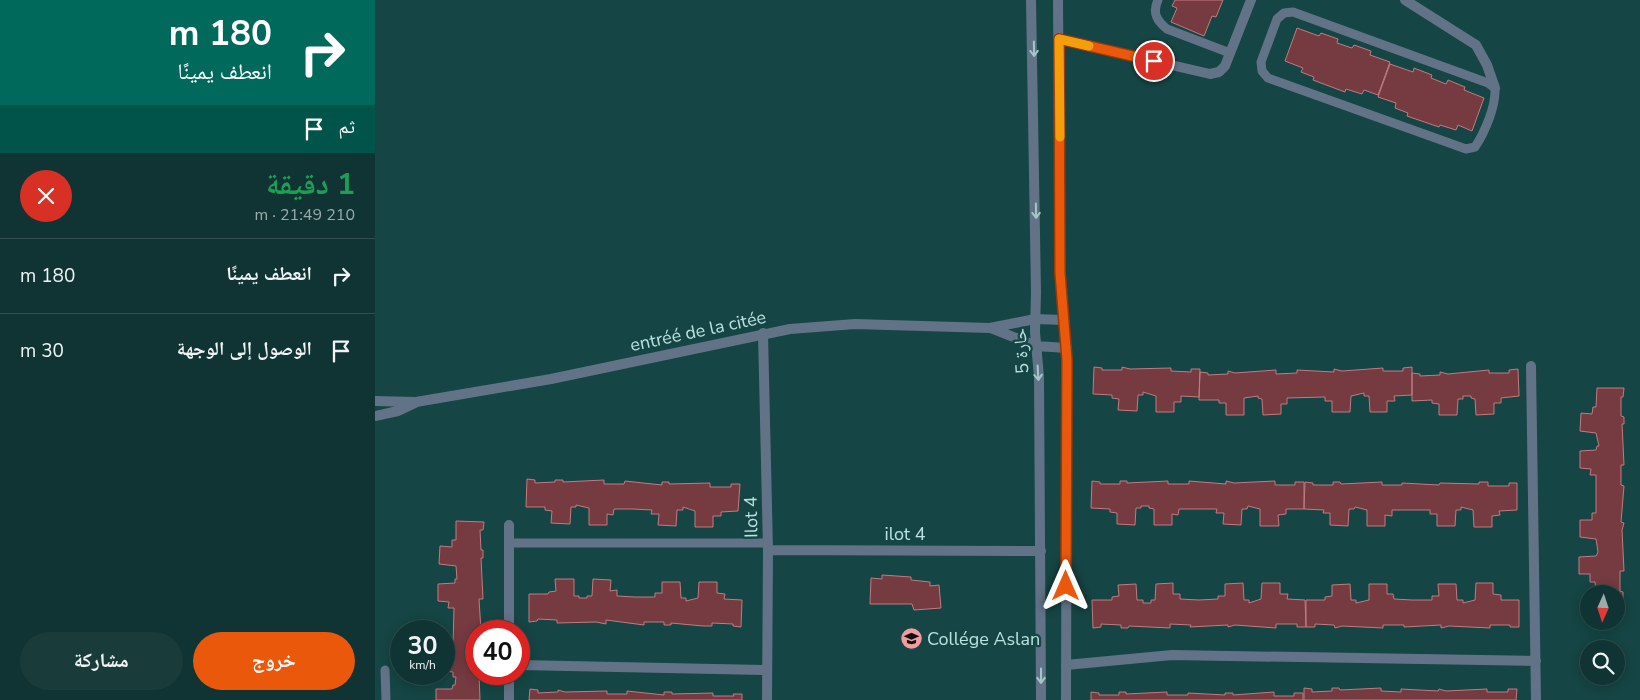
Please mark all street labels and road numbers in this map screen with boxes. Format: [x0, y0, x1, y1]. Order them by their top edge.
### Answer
street label: entréé de la citée [628, 305, 768, 357]
street label: حارة 5 [1007, 327, 1035, 375]
street label: Ilot 4 [739, 496, 763, 538]
street label: ilot 4 [884, 522, 926, 546]

